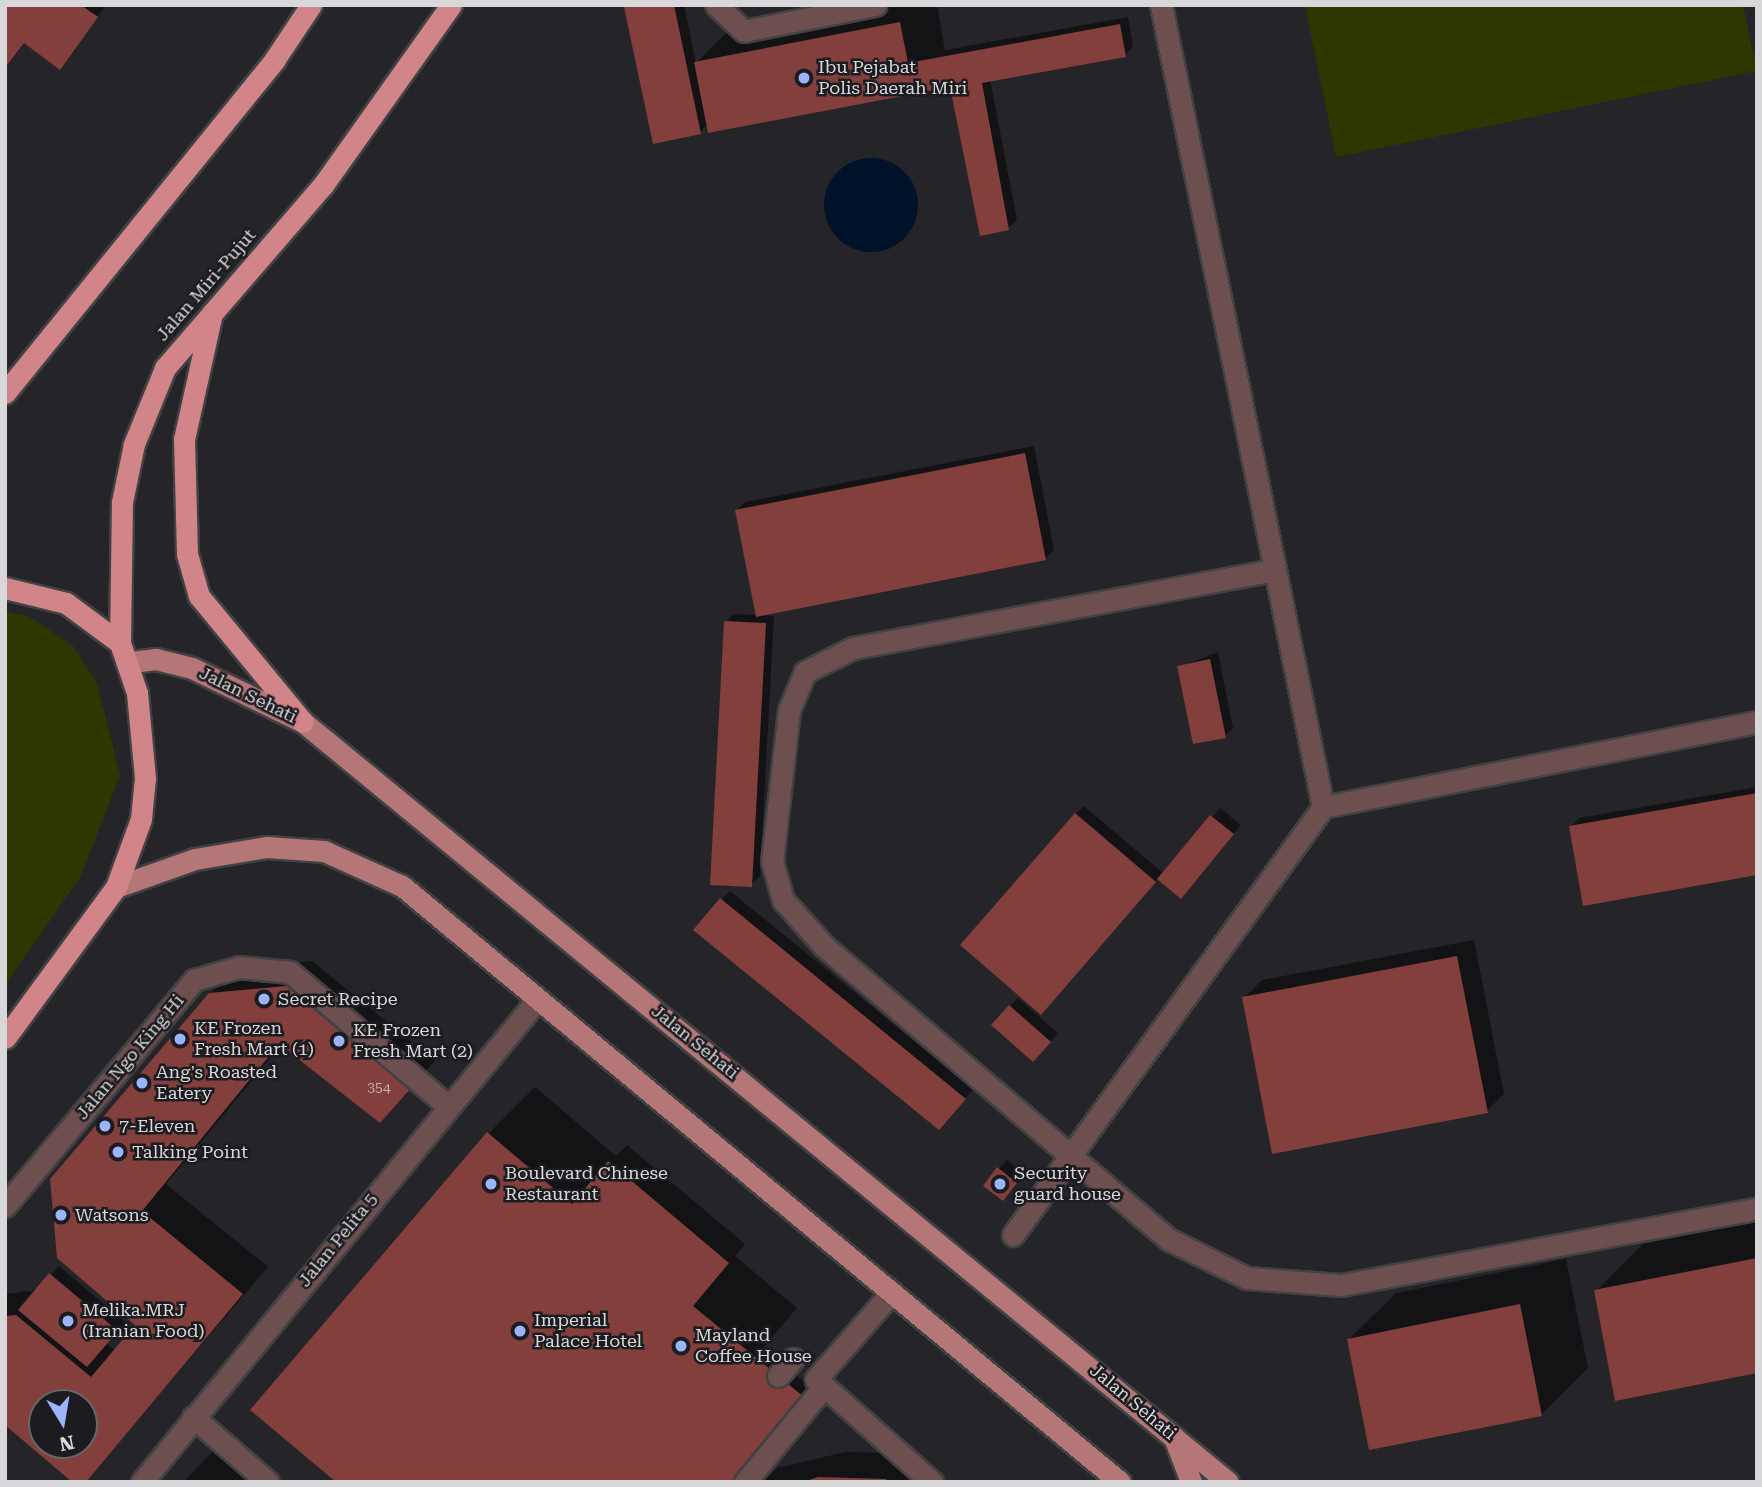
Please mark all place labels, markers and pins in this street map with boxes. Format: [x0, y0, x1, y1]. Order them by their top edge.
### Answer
place label: Ibu Pejabat Polis Daerah Miri [818, 57, 967, 100]
marker: Ibu Pejabat Polis Daerah Miri [796, 70, 812, 86]
place label: Secret Recipe [278, 988, 398, 1010]
marker: Secret Recipe [256, 991, 272, 1007]
place label: KE Frozen Fresh Mart (1) [194, 1018, 314, 1060]
place label: KE Frozen Fresh Mart (2) [353, 1020, 473, 1062]
marker: KE Frozen Fresh Mart (1) [172, 1031, 188, 1047]
marker: KE Frozen Fresh Mart (2) [331, 1033, 347, 1049]
place label: Ang's Roasted Eatery [156, 1062, 277, 1104]
marker: Ang's Roasted Eatery [134, 1075, 150, 1091]
place label: 7-Eleven [119, 1115, 195, 1137]
marker: 7-Eleven [97, 1118, 113, 1134]
place label: Talking Point [132, 1141, 248, 1163]
marker: Talking Point [110, 1144, 126, 1160]
place label: Boulevard Chinese Restaurant [505, 1163, 668, 1206]
place label: Security guard house [1014, 1163, 1121, 1206]
marker: Boulevard Chinese Restaurant [483, 1176, 499, 1192]
marker: Security guard house [992, 1176, 1008, 1192]
place label: Watsons [75, 1204, 148, 1226]
marker: Watsons [53, 1207, 69, 1223]
place label: Melika.MRJ (Iranian Food) [82, 1300, 204, 1342]
place label: Imperial Palace Hotel [534, 1310, 642, 1352]
marker: Melika.MRJ (Iranian Food) [60, 1313, 76, 1329]
marker: Imperial Palace Hotel [512, 1323, 528, 1339]
place label: Mayland Coffee House [695, 1325, 812, 1368]
marker: Mayland Coffee House [673, 1338, 689, 1354]

